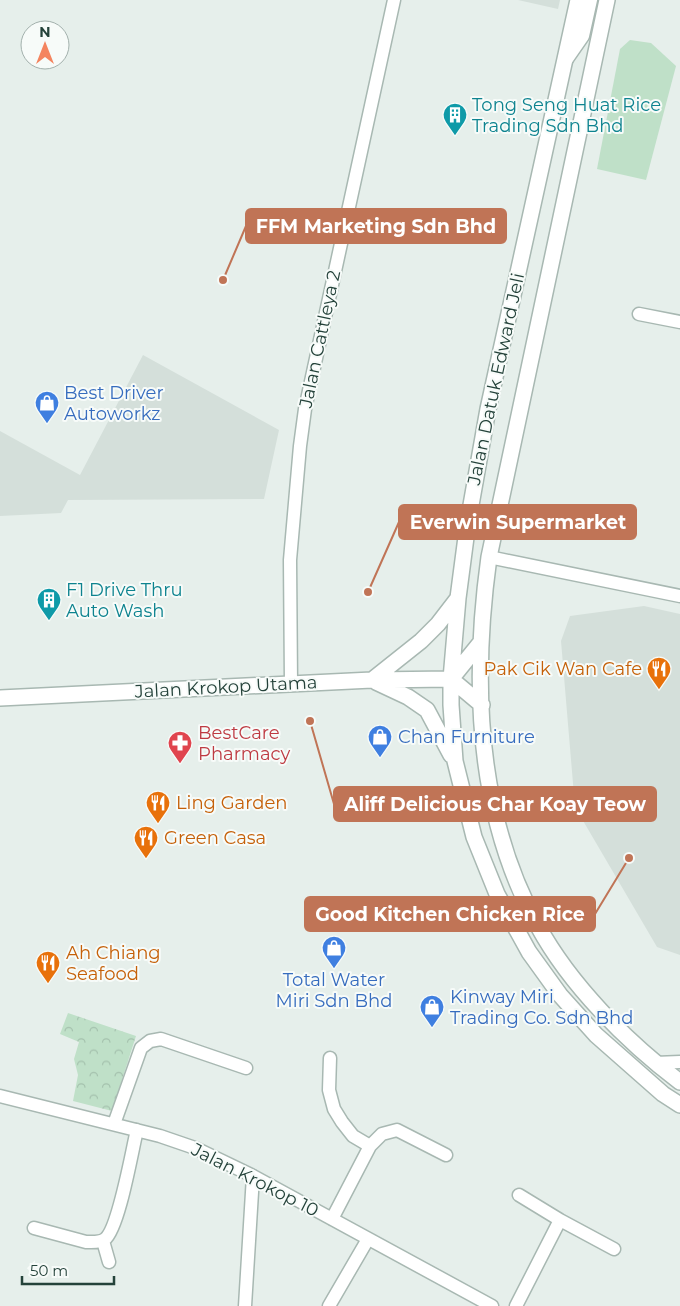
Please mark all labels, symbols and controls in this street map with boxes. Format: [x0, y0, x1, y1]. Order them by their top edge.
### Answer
north arrow [20, 20, 70, 70]
text: N [39, 23, 51, 41]
place label: Tong Seng Huat Rice Trading Sdn Bhd [472, 94, 661, 137]
building icon: Tong Seng Huat Rice Trading Sdn Bhd [442, 102, 468, 136]
callout: FFM Marketing Sdn Bhd [246, 209, 506, 243]
text: FFM Marketing Sdn Bhd [256, 215, 496, 238]
street label: Jalan Cattleya 2 [294, 268, 345, 411]
street label: Jalan Datuk Edward Jeli [463, 271, 529, 488]
place label: Best Driver Autoworkz [64, 382, 164, 425]
shop icon: Best Driver Autoworkz [34, 390, 60, 424]
callout: Everwin Supermarket [399, 505, 636, 539]
text: Everwin Supermarket [410, 511, 626, 534]
place label: F1 Drive Thru Auto Wash [66, 579, 183, 622]
building icon: F1 Drive Thru Auto Wash [36, 587, 62, 621]
restaurant icon: Pak Cik Wan Cafe [646, 656, 672, 690]
place label: Pak Cik Wan Cafe [484, 658, 642, 680]
street label: Jalan Krokop Utama [133, 671, 318, 703]
place label: BestCare Pharmacy [198, 722, 291, 765]
shop icon: Chan Furniture [367, 724, 393, 758]
place label: Chan Furniture [398, 726, 535, 748]
pharmacy icon: BestCare Pharmacy [167, 730, 193, 764]
callout: Aliff Delicious Char Koay Teow [334, 787, 656, 821]
restaurant icon: Ling Garden [145, 790, 171, 824]
place label: Ling Garden [176, 792, 287, 814]
text: Aliff Delicious Char Koay Teow [343, 793, 646, 816]
restaurant icon: Green Casa [133, 825, 159, 859]
place label: Green Casa [164, 827, 266, 849]
callout: Good Kitchen Chicken Rice [305, 897, 595, 931]
text: Good Kitchen Chicken Rice [315, 903, 585, 926]
shop icon: Total Water Miri Sdn Bhd [321, 935, 347, 969]
place label: Ah Chiang Seafood [66, 942, 161, 985]
restaurant icon: Ah Chiang Seafood [35, 950, 61, 984]
place label: Total Water Miri Sdn Bhd [276, 969, 392, 1012]
place label: Kinway Miri Trading Co. Sdn Bhd [450, 986, 633, 1029]
shop icon: Kinway Miri Trading Co. Sdn Bhd [419, 994, 445, 1028]
street label: Jalan Krokop 10 [187, 1138, 322, 1222]
scale bar [22, 1254, 115, 1286]
text: 50 m [30, 1261, 68, 1280]

